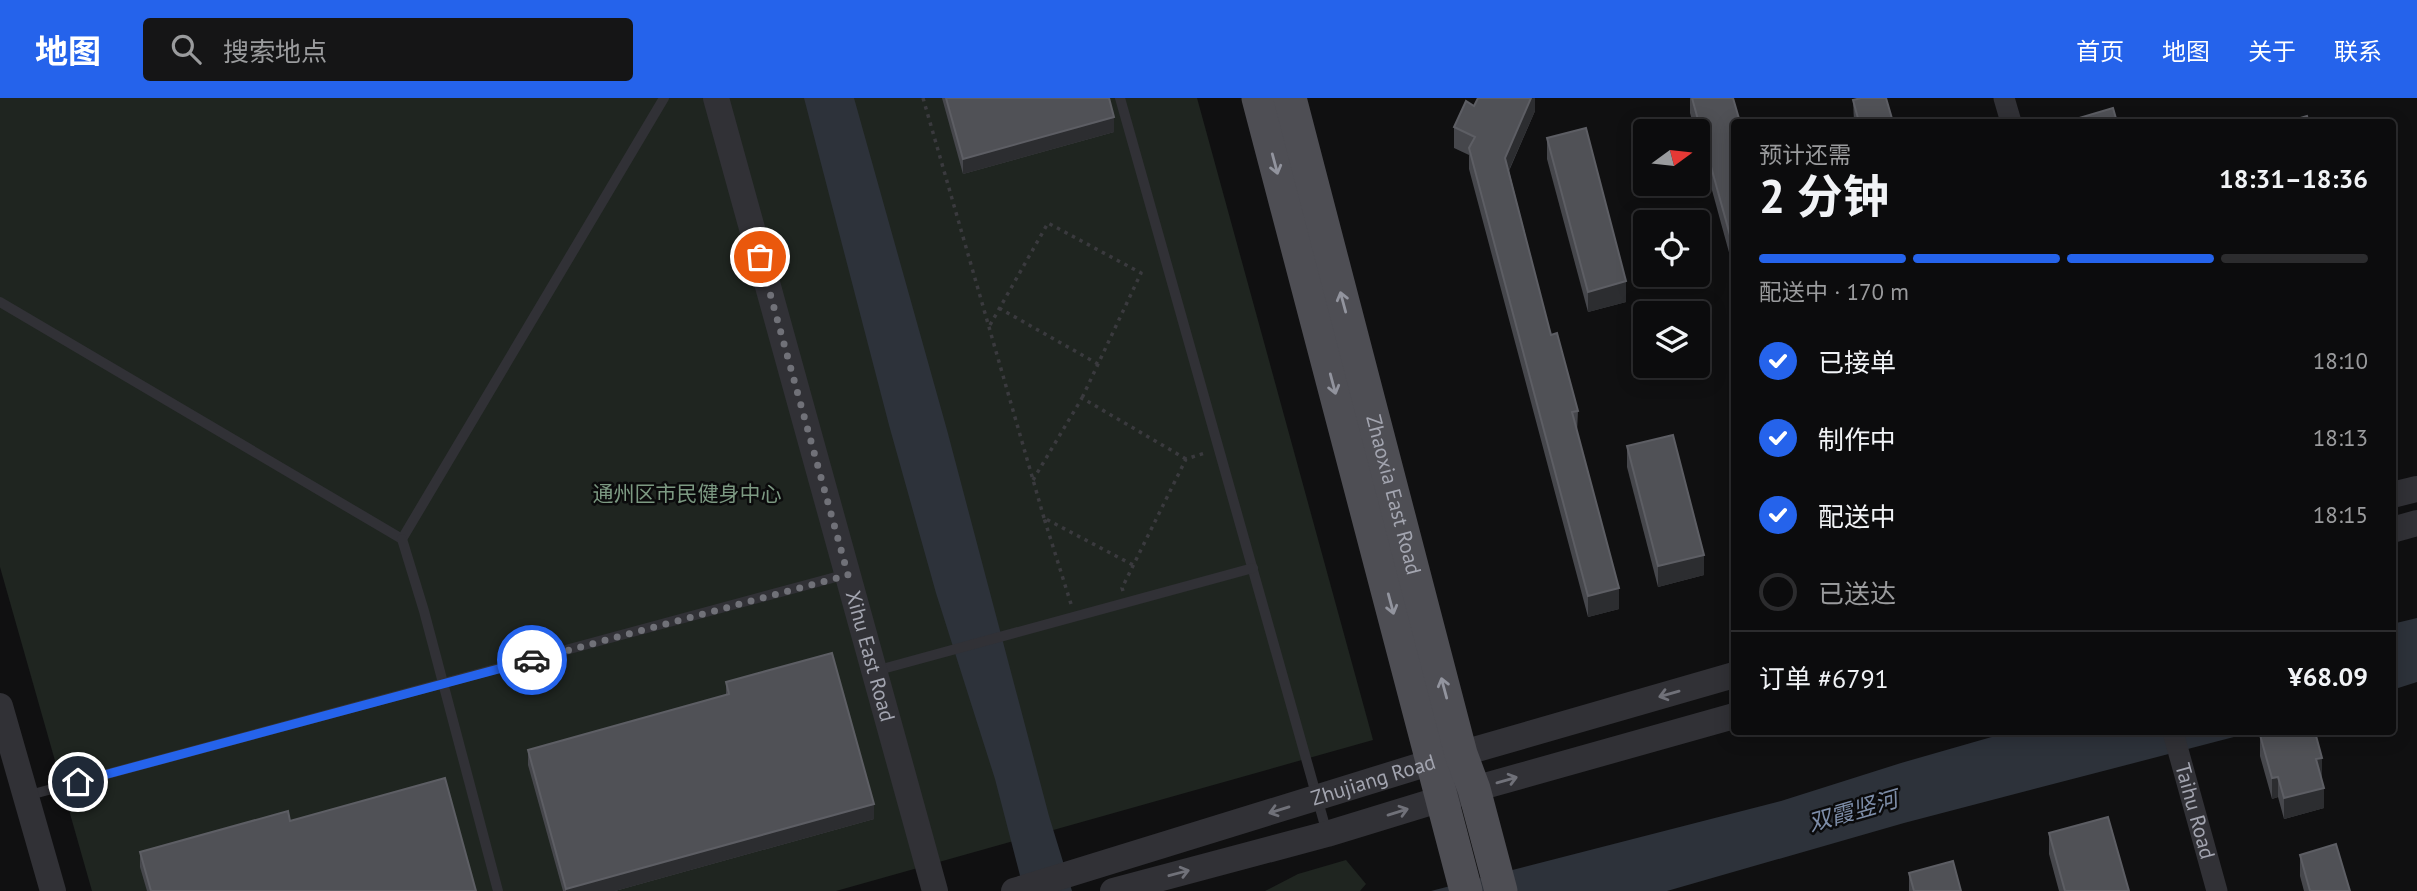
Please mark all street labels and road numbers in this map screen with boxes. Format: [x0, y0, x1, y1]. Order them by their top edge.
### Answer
street label: Zhaoxia East Road [1360, 412, 1428, 578]
street label: Xihu East Road [840, 587, 902, 725]
street label: Zhujiang Road [1308, 748, 1439, 812]
street label: Taihu Road [2169, 760, 2221, 862]

